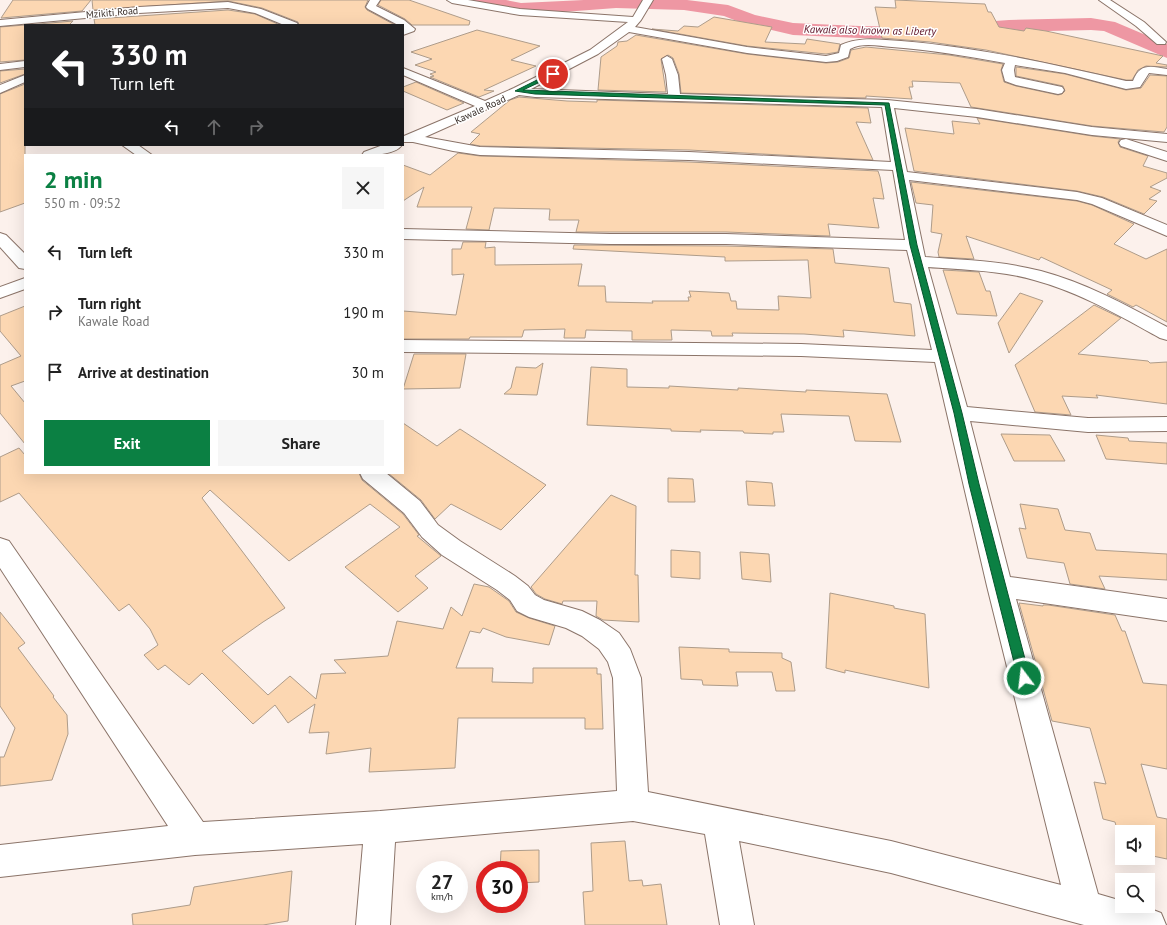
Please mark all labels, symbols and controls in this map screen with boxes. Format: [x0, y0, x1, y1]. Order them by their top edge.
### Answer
street label: Mzikiti Road [85, 4, 139, 21]
water label: Kawale also known as Liberty [804, 22, 937, 38]
text: 330 m [110, 36, 187, 73]
icon: left [44, 40, 96, 92]
pin [536, 57, 570, 91]
icon: arrive [542, 63, 564, 85]
text: Turn left [110, 72, 175, 95]
street label: Kawale Road [453, 92, 508, 127]
icon: left [161, 116, 183, 138]
icon: ahead [203, 116, 225, 138]
icon: right [245, 116, 267, 138]
text: 2 min [44, 164, 103, 195]
button: close [342, 167, 384, 209]
text: 550 m · 09:52 [44, 195, 121, 212]
icon: left [44, 241, 66, 263]
text: Turn left [78, 243, 132, 262]
text: 330 m [343, 243, 384, 262]
text: Turn right [78, 294, 141, 313]
icon: right [44, 301, 66, 323]
text: 190 m [343, 303, 384, 322]
text: Kawale Road [78, 313, 149, 330]
icon: arrive [44, 361, 66, 383]
text: Arrive at destination [78, 363, 209, 382]
text: 30 m [351, 363, 384, 382]
button: Exit [44, 420, 210, 466]
button: Share [218, 420, 384, 466]
position arrow [1003, 657, 1045, 699]
map controls [1115, 825, 1155, 913]
button: sound [1115, 825, 1155, 865]
speed limit sign: 30 [476, 861, 528, 913]
text: 27 [431, 869, 453, 895]
button: search [1115, 873, 1155, 913]
text: km/h [431, 890, 453, 903]

